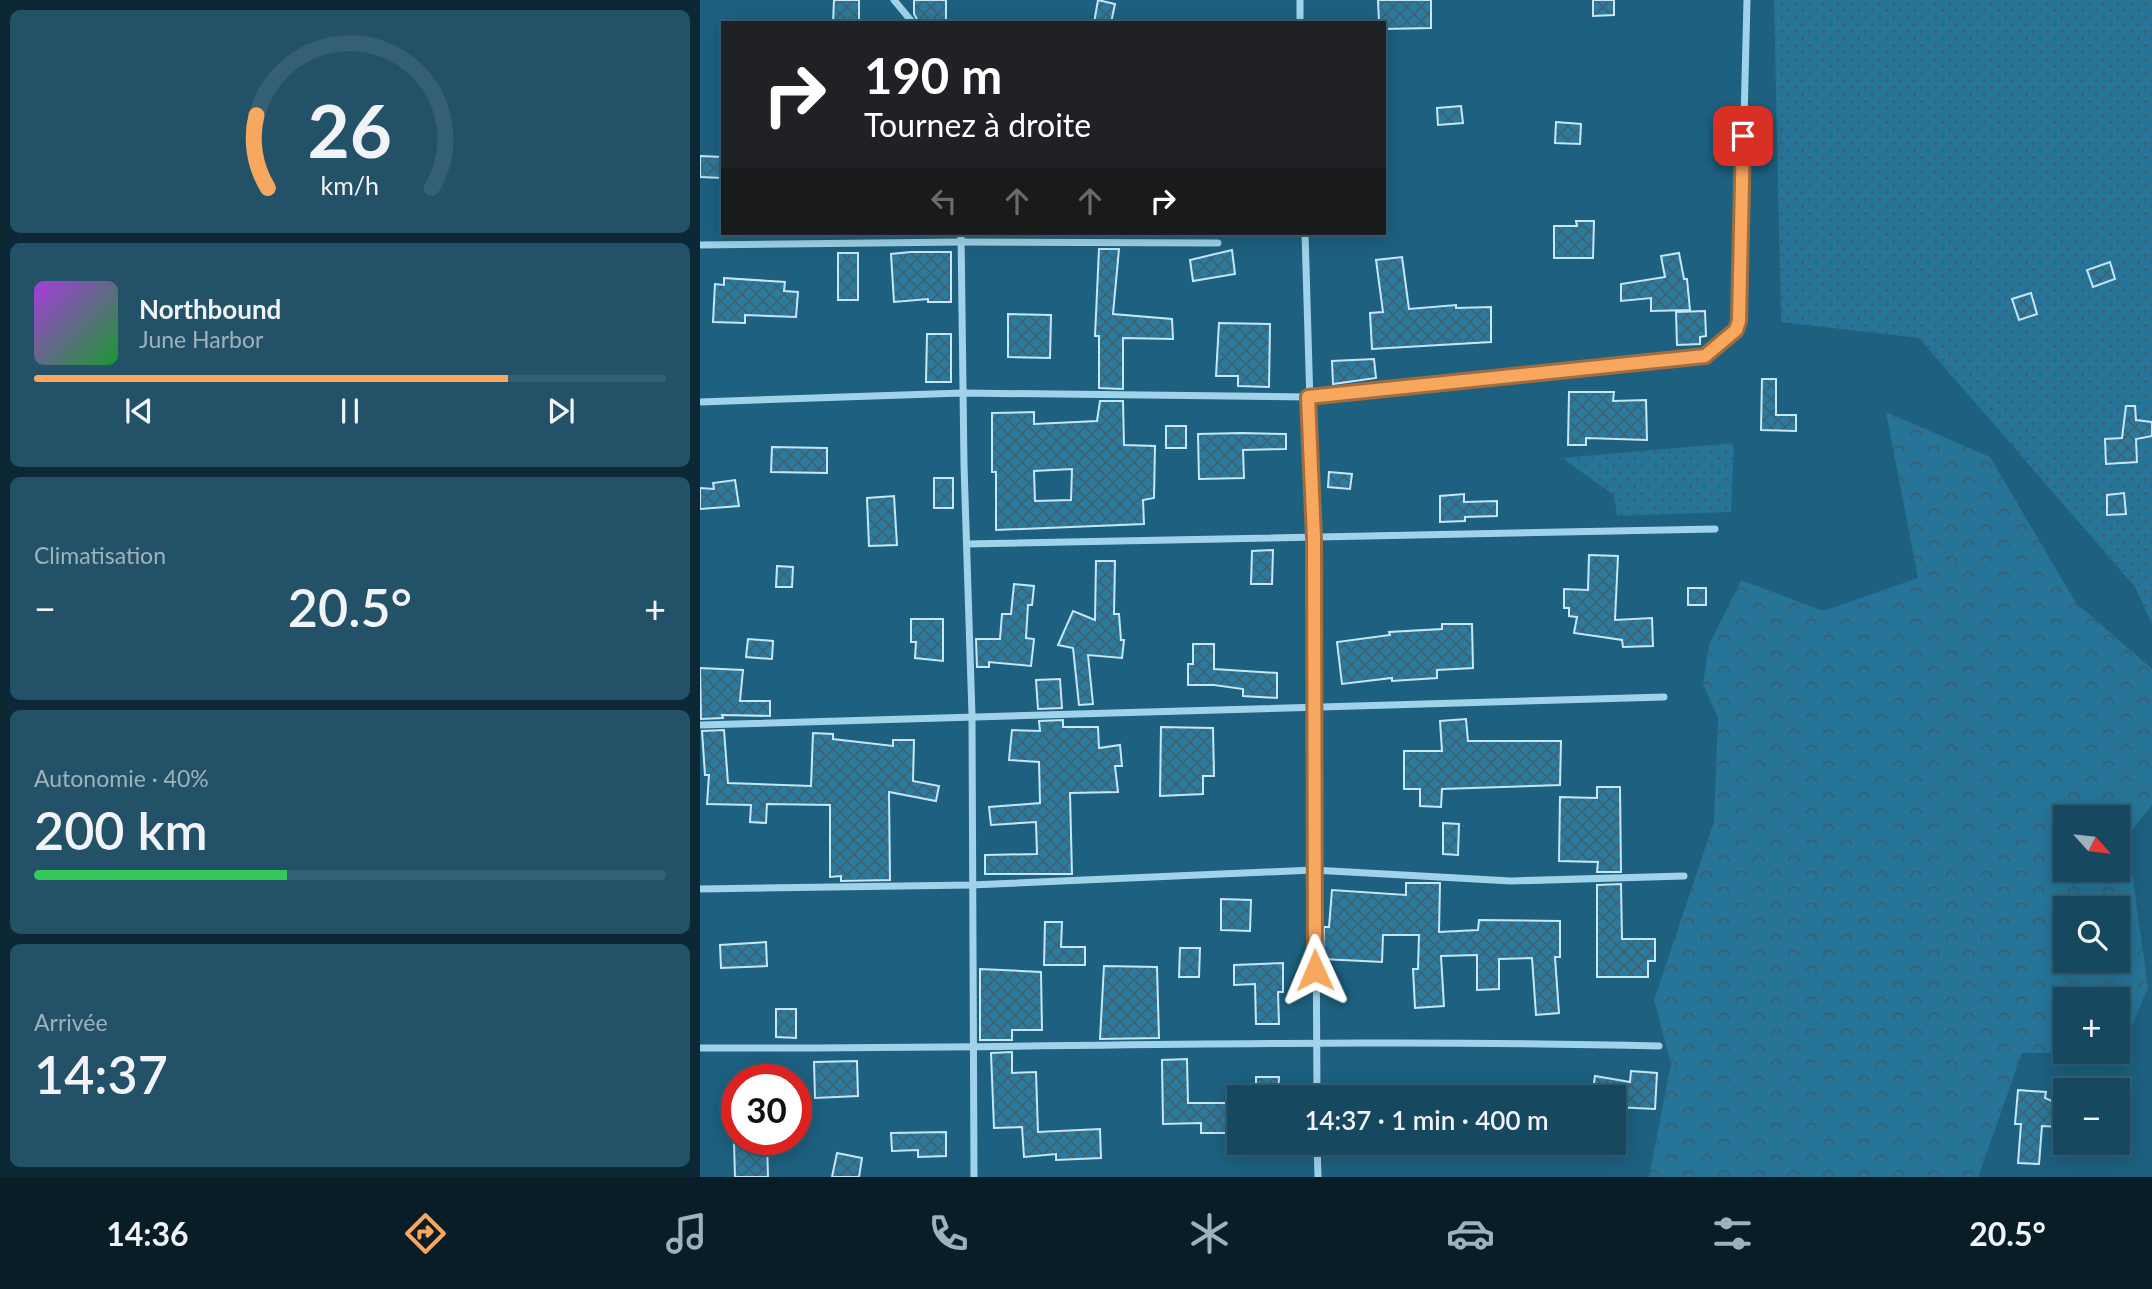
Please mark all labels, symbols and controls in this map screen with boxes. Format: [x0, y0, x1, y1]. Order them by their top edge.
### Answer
text: 190 m [864, 46, 1002, 104]
icon: right [749, 49, 840, 140]
text: 26 [308, 86, 392, 174]
text: Tournez à droite [864, 105, 1091, 144]
pin [1713, 106, 1773, 166]
icon: arrive [1724, 117, 1762, 155]
text: km/h [321, 170, 379, 200]
icon: left [925, 182, 963, 220]
icon: ahead [998, 182, 1036, 220]
icon: ahead [1071, 182, 1109, 220]
icon: right [1144, 182, 1182, 220]
text: Northbound [139, 293, 281, 325]
text: June Harbor [139, 325, 263, 353]
icon: previous [120, 392, 158, 430]
icon: pause [331, 392, 369, 430]
icon: next [542, 392, 580, 430]
text: Climatisation [34, 541, 166, 569]
text: 20.5° [288, 576, 412, 638]
text: − [34, 585, 56, 631]
text: + [644, 585, 666, 631]
text: Autonomie · 40% [34, 764, 209, 792]
text: 200 km [34, 799, 208, 861]
north arrow [2053, 805, 2130, 882]
map controls [2053, 805, 2130, 1155]
button: search [2053, 896, 2130, 973]
position arrow [1278, 933, 1352, 1007]
button: + [2053, 987, 2130, 1064]
text: Arrivée [34, 1008, 108, 1036]
text: 14:37 [34, 1043, 168, 1105]
speed limit sign: 30 [721, 1064, 812, 1155]
button: − [2053, 1078, 2130, 1155]
text: 14:37 · 1 min · 400 m [1304, 1104, 1549, 1136]
icon: directions [401, 1209, 450, 1258]
icon: music [662, 1209, 711, 1258]
icon: phone [924, 1209, 973, 1258]
icon: climate [1185, 1209, 1234, 1258]
icon: car [1446, 1209, 1495, 1258]
icon: filters [1708, 1209, 1757, 1258]
text: 14:36 [106, 1214, 189, 1253]
text: 20.5° [1969, 1214, 2046, 1253]

